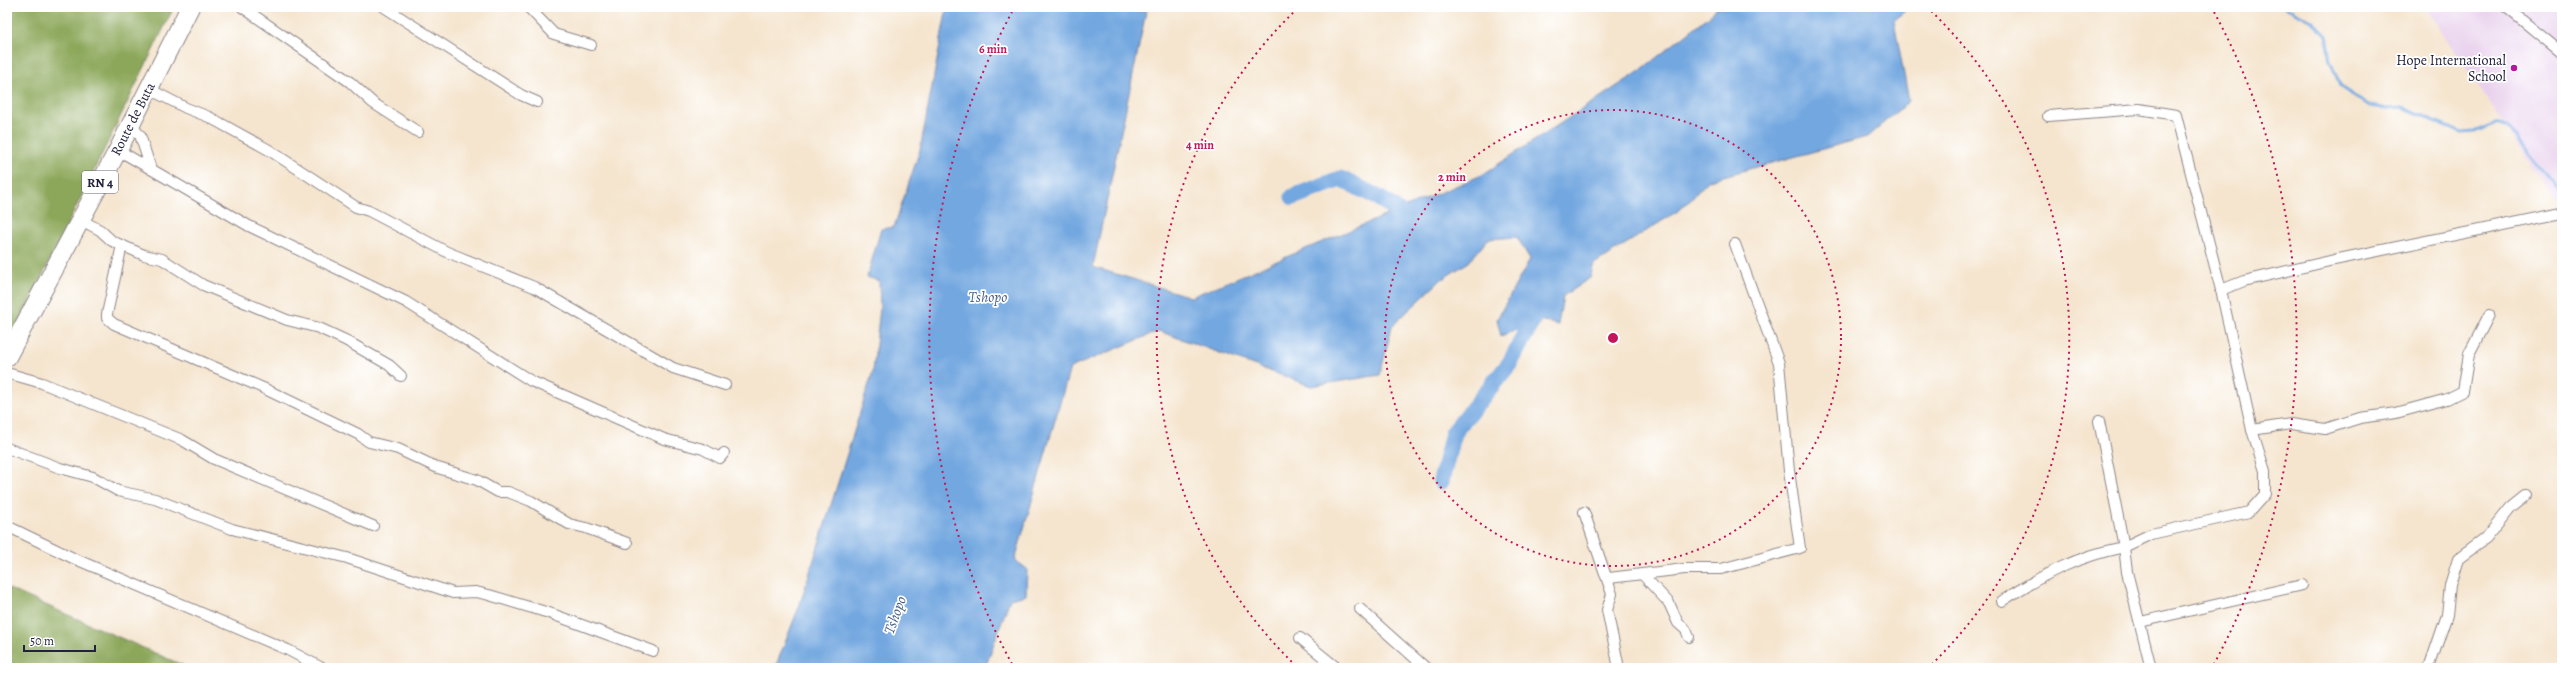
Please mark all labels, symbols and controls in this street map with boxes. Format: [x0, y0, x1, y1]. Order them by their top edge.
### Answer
text: 6 min [979, 41, 1007, 57]
place label: Hope International School [2396, 51, 2507, 86]
marker: Hope International School [2509, 63, 2519, 73]
street label: Route de Buta [106, 79, 160, 159]
text: 4 min [1186, 137, 1214, 153]
text: 2 min [1438, 169, 1466, 185]
road number: RN 4 [82, 171, 118, 193]
water label: Tshopo [969, 287, 1007, 307]
centre of rings [1606, 331, 1620, 345]
water label: Tshopo [879, 593, 911, 637]
scale bar [24, 627, 95, 653]
text: 50 m [30, 633, 54, 649]

